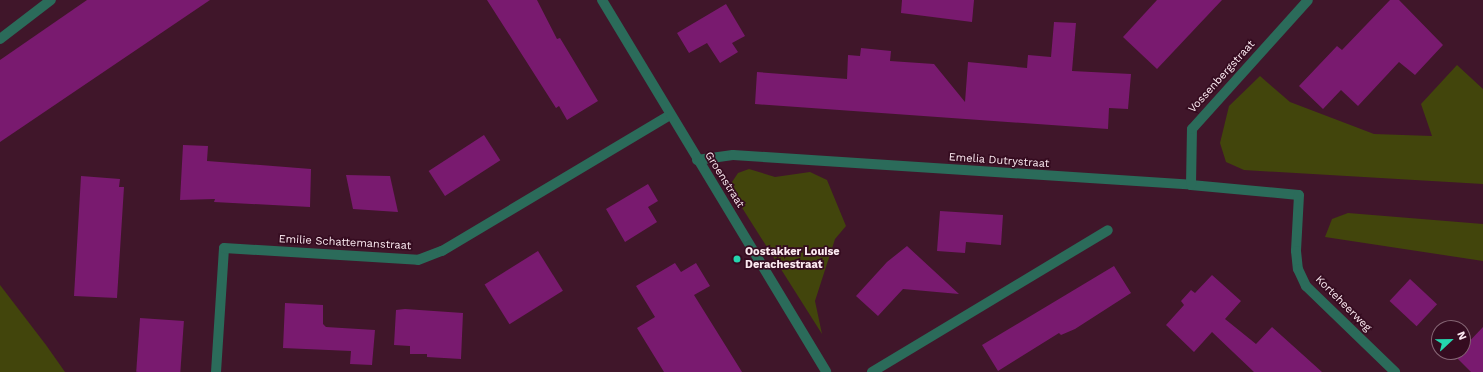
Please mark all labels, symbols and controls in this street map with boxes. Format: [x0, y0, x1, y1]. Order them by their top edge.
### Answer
street label: Vossenbergstraat [1186, 38, 1258, 116]
street label: Groenstraat [702, 150, 746, 210]
street label: Emelia Dutrystraat [948, 151, 1050, 171]
street label: Emilie Schattemanstraat [278, 233, 412, 253]
place label: Oostakker Louise Derachestraat [745, 246, 840, 272]
marker: Oostakker Louise Derachestraat [732, 254, 742, 264]
street label: Korteheerweg [1312, 273, 1374, 335]
north arrow [1431, 320, 1471, 360]
text: N [1454, 329, 1469, 342]

